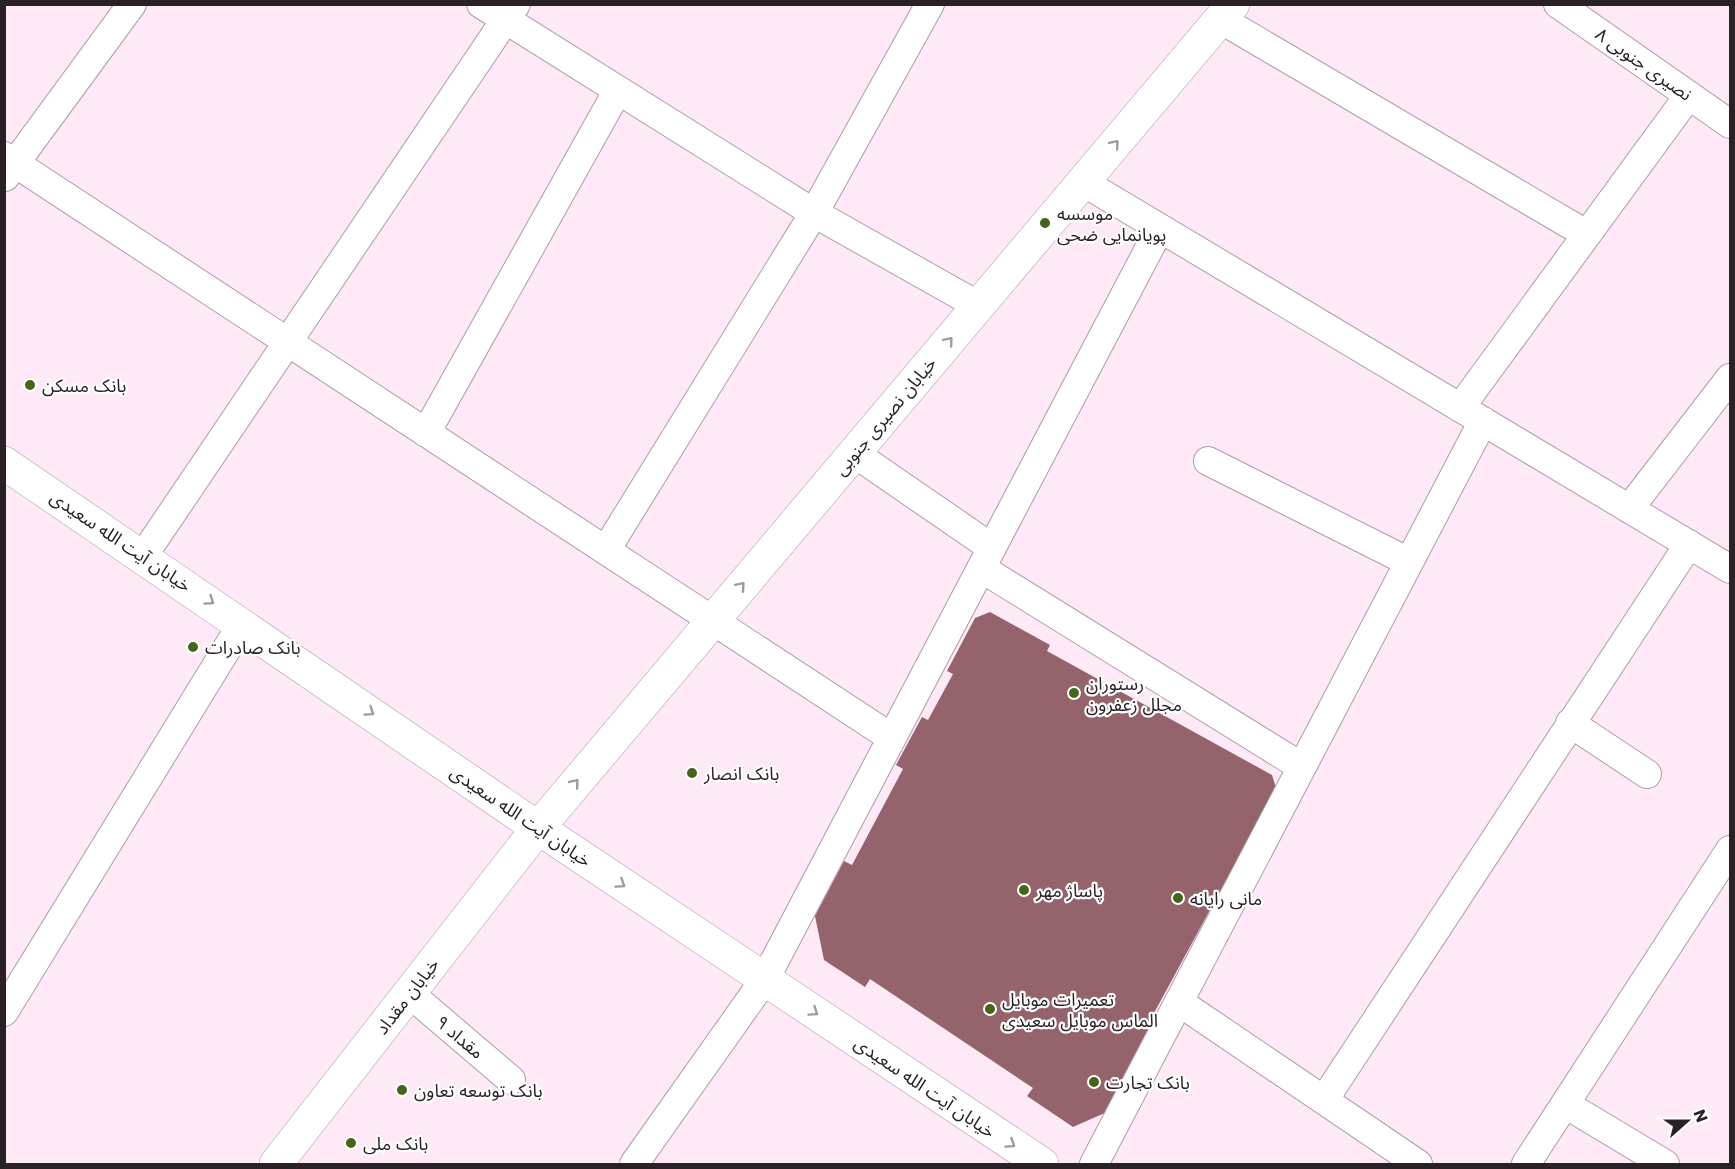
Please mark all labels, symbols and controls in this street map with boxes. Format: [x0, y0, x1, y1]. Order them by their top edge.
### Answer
street label: نصیری جنوبی ۸ [1591, 21, 1697, 107]
one-way arrow [1108, 140, 1119, 151]
place label: موسسه پویانمایی ضحی [1057, 201, 1166, 247]
marker: موسسه پویانمایی ضحی [1038, 216, 1052, 230]
one-way arrow [942, 337, 953, 348]
street label: خیابان نصیری جنوبی [828, 352, 942, 480]
place label: بانک مسکن [42, 373, 126, 398]
marker: بانک مسکن [23, 378, 37, 392]
street label: خیابان آیت الله سعیدی [46, 484, 196, 598]
one-way arrow [734, 582, 745, 592]
one-way arrow [203, 594, 214, 605]
place label: بانک صادرات [205, 635, 301, 660]
marker: بانک صادرات [186, 640, 200, 654]
place label: رستوران مجلل زعفرون [1086, 671, 1182, 717]
marker: رستوران مجلل زعفرون [1067, 686, 1081, 700]
one-way arrow [363, 705, 374, 716]
street label: خیابان آیت الله سعیدی [446, 759, 596, 873]
place label: بانک انصار [703, 761, 779, 786]
marker: بانک انصار [685, 766, 699, 780]
one-way arrow [568, 779, 579, 790]
one-way arrow [615, 877, 626, 888]
place label: پاساژ مهر [1035, 878, 1103, 903]
marker: پاساژ مهر [1017, 883, 1031, 897]
place label: مانی رایانه [1190, 886, 1262, 911]
marker: مانی رایانه [1171, 891, 1185, 905]
street label: خیابان مقداد [369, 953, 445, 1039]
place label: تعمیرات موبایل الماس موبایل سعیدی [1002, 987, 1158, 1033]
marker: تعمیرات موبایل الماس موبایل سعیدی [983, 1002, 997, 1016]
one-way arrow [807, 1005, 818, 1016]
street label: مقداد ۹ [431, 1009, 489, 1065]
street label: خیابان آیت الله سعیدی [850, 1030, 1000, 1144]
place label: بانک تجارت [1106, 1070, 1190, 1095]
marker: بانک تجارت [1087, 1075, 1101, 1089]
place label: بانک توسعه تعاون [414, 1078, 543, 1103]
marker: بانک توسعه تعاون [395, 1083, 409, 1097]
north arrow [1657, 1091, 1717, 1151]
text: N [1688, 1106, 1713, 1126]
place label: بانک ملی [363, 1131, 428, 1156]
marker: بانک ملی [344, 1136, 358, 1150]
one-way arrow [1004, 1136, 1015, 1147]

